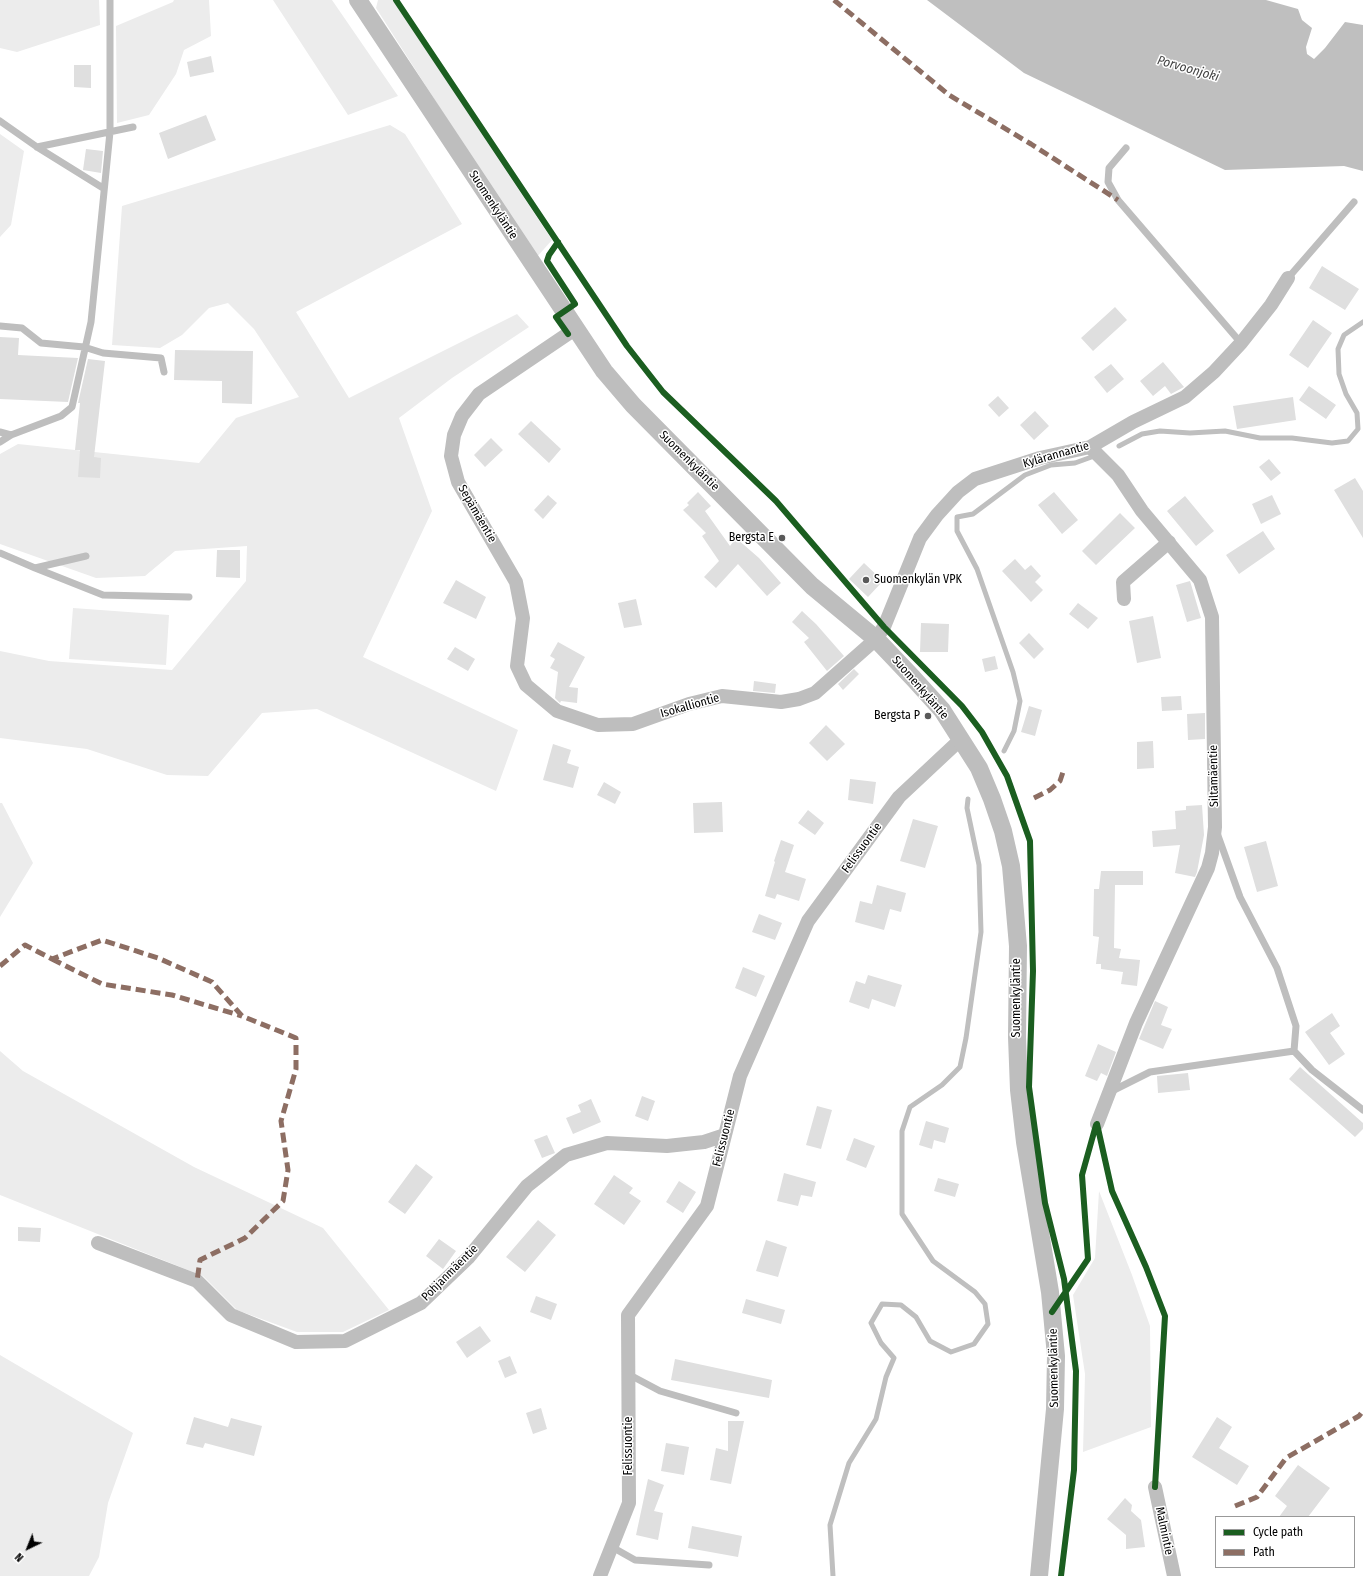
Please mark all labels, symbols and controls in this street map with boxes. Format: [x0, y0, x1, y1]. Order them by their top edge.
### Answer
water label: Porvoonjoki [1155, 53, 1221, 85]
street label: Suomenkyläntie [465, 168, 521, 242]
street label: Suomenkyläntie [656, 428, 722, 494]
street label: Kylärannantie [1021, 439, 1091, 471]
street label: Sepämäentie [455, 483, 499, 545]
place label: Bergsta E [729, 531, 774, 545]
marker: Bergsta E [777, 533, 787, 543]
place label: Suomenkylän VPK [874, 573, 962, 587]
marker: Suomenkylän VPK [861, 575, 871, 585]
street label: Suomenkyläntie [889, 653, 951, 723]
street label: Isokalliontie [659, 691, 721, 721]
place label: Bergsta P [874, 709, 920, 723]
marker: Bergsta P [923, 711, 933, 721]
street label: Siltamäentie [1206, 745, 1222, 807]
street label: Felissuontie [839, 820, 885, 876]
street label: Suomenkyläntie [1010, 958, 1024, 1038]
street label: Felissuontie [710, 1108, 738, 1168]
street label: Pohjanmäentie [419, 1242, 481, 1304]
street label: Suomenkyläntie [1046, 1328, 1062, 1408]
street label: Felissuontie [622, 1417, 636, 1475]
street label: Malmintie [1152, 1506, 1176, 1556]
legend [1215, 1516, 1355, 1568]
text: Cycle path [1253, 1525, 1303, 1539]
north arrow [8, 1528, 48, 1568]
text: Path [1253, 1545, 1275, 1559]
text: N [13, 1550, 26, 1564]

